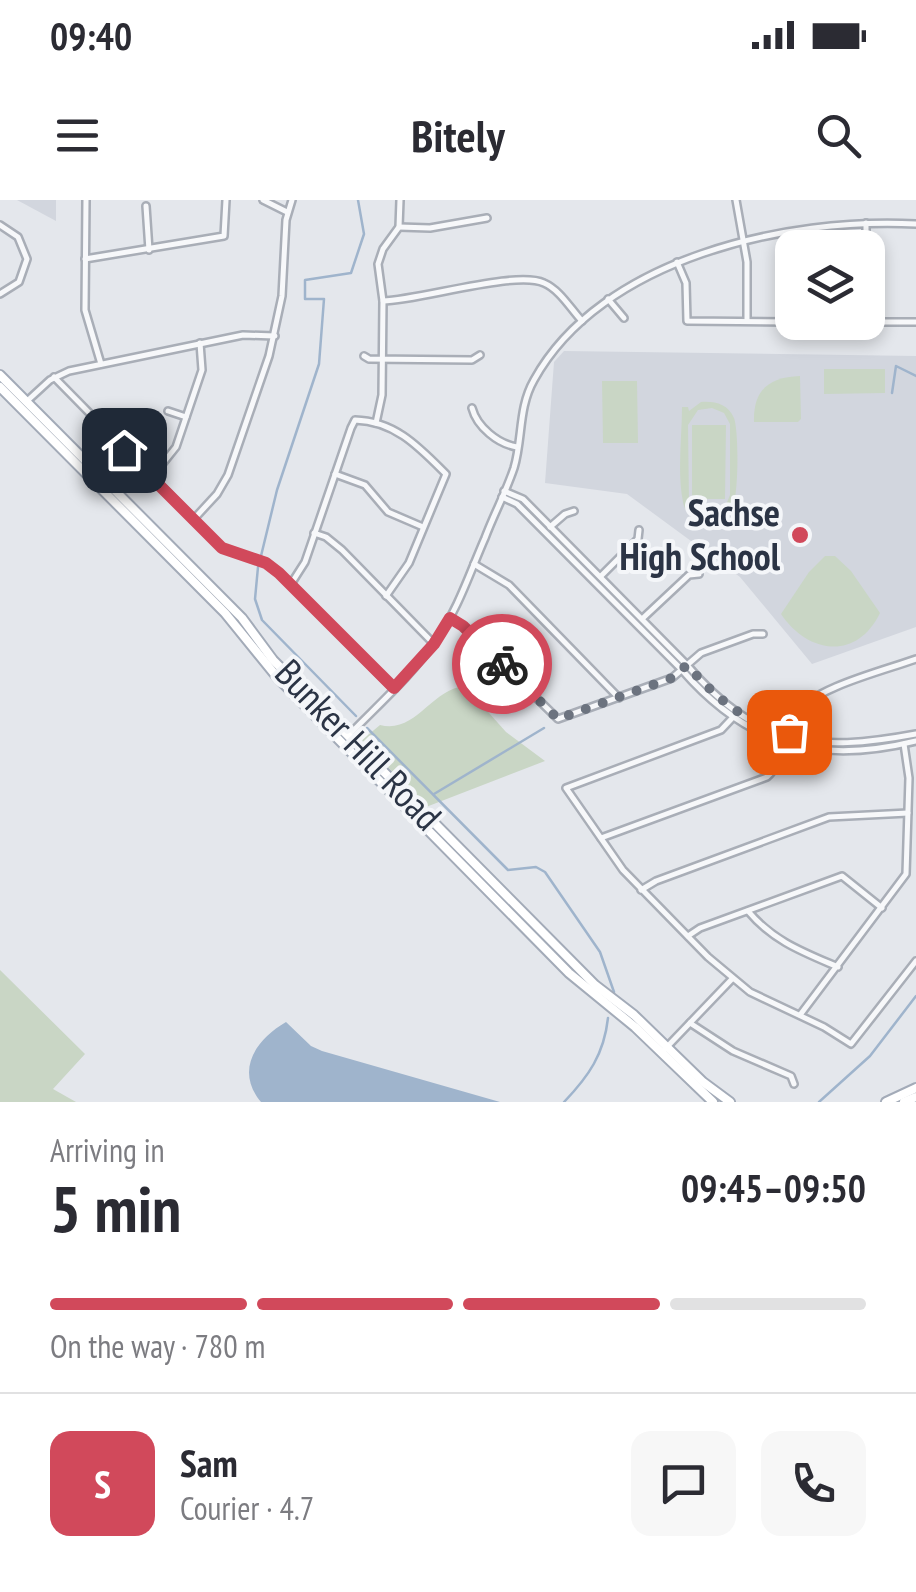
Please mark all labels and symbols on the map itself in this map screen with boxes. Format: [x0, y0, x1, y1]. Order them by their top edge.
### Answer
pin [82, 408, 167, 493]
place label: Sachse High School [619, 487, 781, 580]
marker: Sachse High School [789, 524, 811, 546]
courier [452, 614, 552, 714]
street label: Bunker Hill Road [265, 648, 453, 840]
pin [747, 690, 832, 775]

